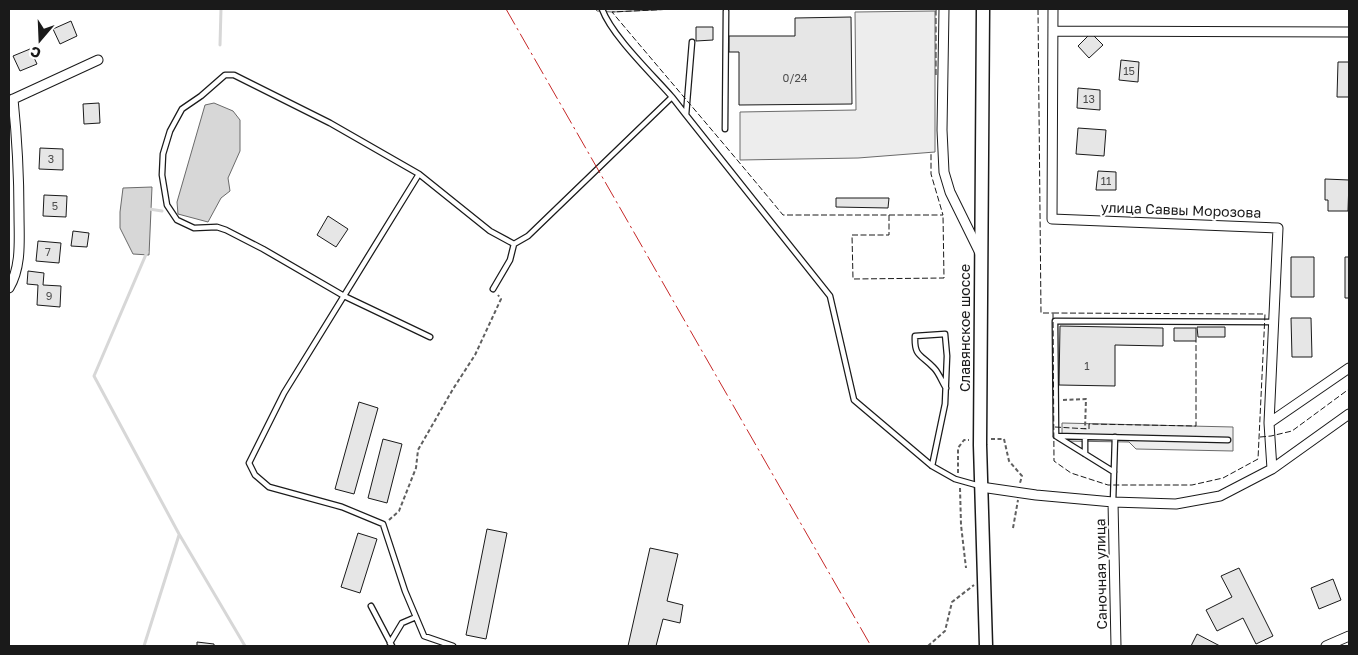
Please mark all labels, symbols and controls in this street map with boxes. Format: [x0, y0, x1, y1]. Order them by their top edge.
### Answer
north arrow [15, 15, 65, 65]
text: С [28, 43, 43, 62]
house number: 15 [1123, 64, 1135, 77]
house number: 0/24 [782, 71, 808, 84]
house number: 13 [1083, 92, 1095, 105]
house number: 3 [48, 152, 54, 165]
house number: 11 [1101, 174, 1111, 187]
street label: улица Саввы Морозова [1101, 198, 1262, 221]
house number: 5 [52, 199, 58, 212]
house number: 7 [45, 245, 51, 258]
street label: Славянское шоссе [956, 264, 973, 392]
house number: 9 [46, 289, 52, 302]
house number: 1 [1084, 359, 1090, 372]
street label: Саночная улица [1091, 518, 1110, 630]

